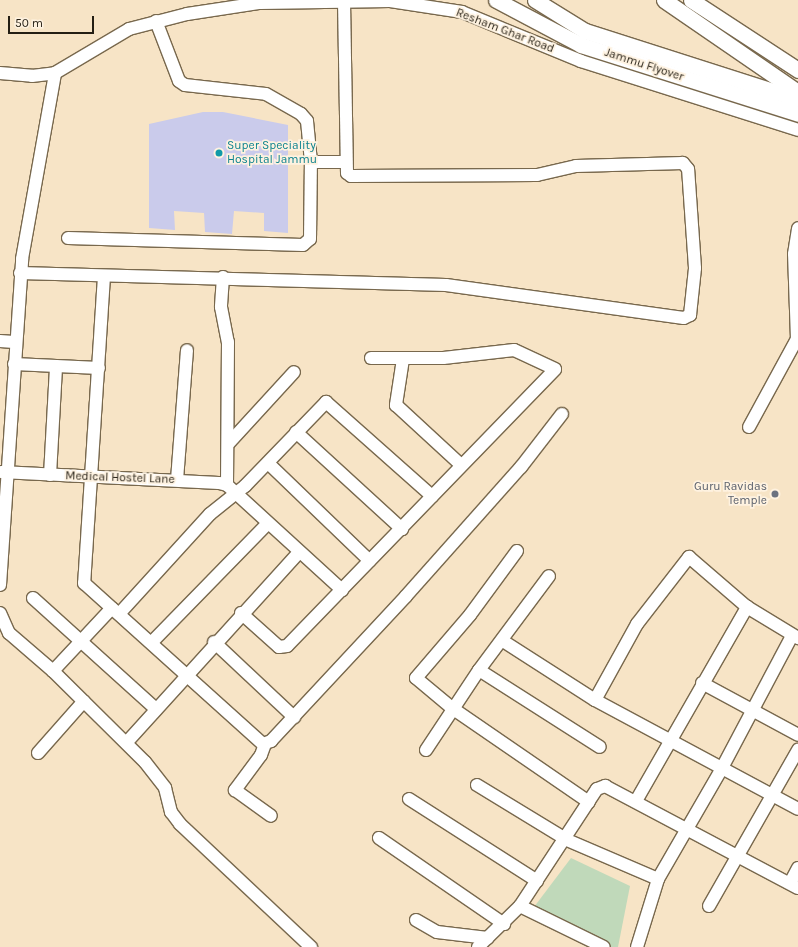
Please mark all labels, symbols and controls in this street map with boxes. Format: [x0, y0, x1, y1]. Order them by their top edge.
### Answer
street label: Resham Ghar Road [454, 6, 556, 56]
scale bar [10, 8, 96, 34]
text: 50 m [15, 16, 43, 30]
street label: Jammu Flyover [603, 45, 685, 85]
place label: Super Speciality Hospital Jammu [227, 139, 317, 167]
marker: Super Speciality Hospital Jammu [214, 148, 224, 158]
street label: Medical Hostel Lane [65, 469, 175, 487]
place label: Guru Ravidas Temple [694, 480, 767, 508]
marker: Guru Ravidas Temple [770, 489, 780, 499]

